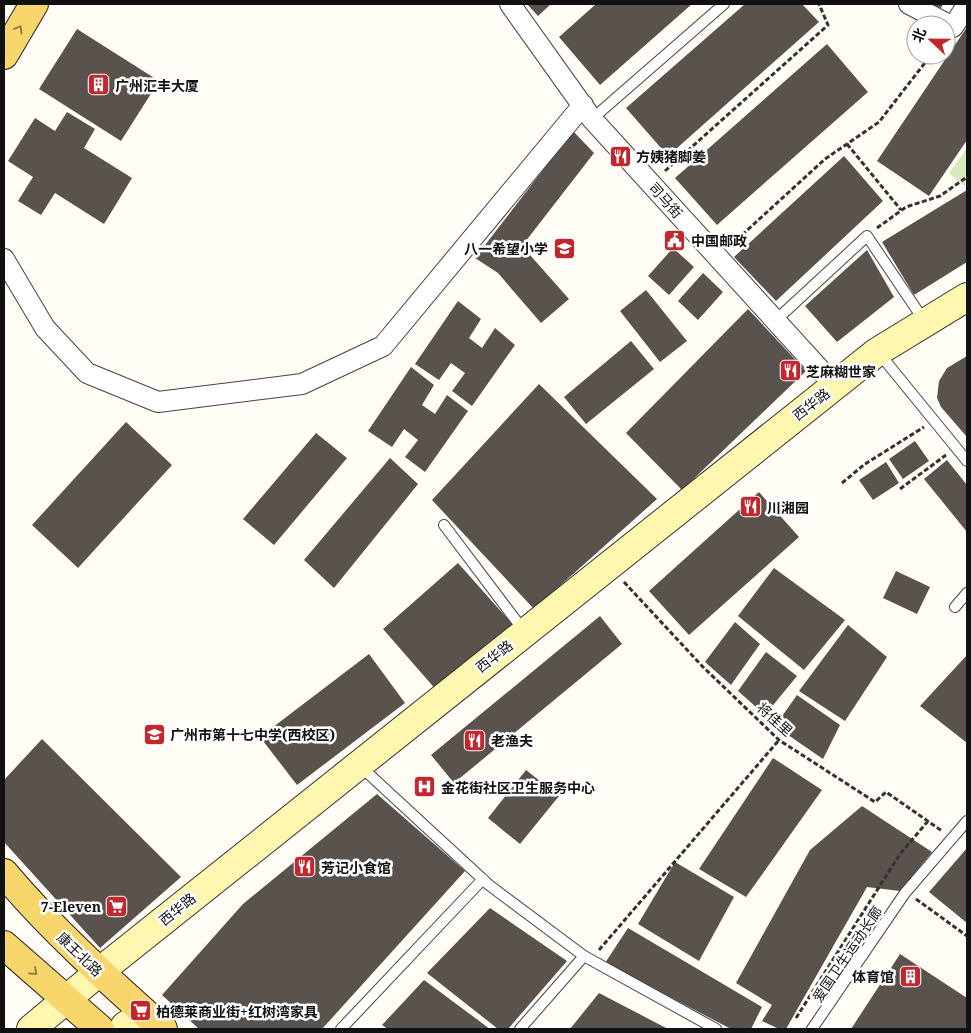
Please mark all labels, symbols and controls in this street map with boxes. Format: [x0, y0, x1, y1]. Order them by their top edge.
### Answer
north arrow [906, 15, 956, 65]
text: 北 [907, 25, 930, 45]
one-way arrow [12, 26, 22, 35]
building icon: 广州汇丰大厦 [87, 73, 111, 97]
place label: 广州汇丰大厦 [115, 76, 199, 95]
restaurant icon: 方姨猪脚姜 [608, 144, 632, 168]
place label: 方姨猪脚姜 [636, 147, 706, 166]
street label: 司马街 [645, 178, 687, 222]
public building icon: 中国邮政 [663, 228, 687, 252]
place label: 中国邮政 [691, 231, 747, 250]
school or university icon: 八一希望小学 [552, 236, 576, 260]
place label: 八一希望小学 [464, 239, 548, 258]
restaurant icon: 芝麻糊世家 [778, 359, 802, 383]
place label: 芝麻糊世家 [806, 362, 876, 381]
street label: 西华路 [789, 384, 833, 424]
restaurant icon: 川湘园 [739, 495, 763, 519]
place label: 川湘园 [767, 498, 809, 517]
street label: 西华路 [472, 636, 516, 676]
street label: 将佳里 [753, 698, 797, 740]
school or university icon: 广州市第十七中学(西校区) [142, 722, 166, 746]
place label: 广州市第十七中学(西校区) [170, 725, 335, 744]
restaurant icon: 老渔夫 [463, 728, 487, 752]
place label: 老渔夫 [491, 731, 533, 750]
hospital icon: 金花街社区卫生服务中心 [413, 775, 437, 799]
place label: 金花街社区卫生服务中心 [441, 778, 595, 797]
restaurant icon: 芳记小食馆 [293, 855, 317, 879]
place label: 芳记小食馆 [321, 858, 391, 877]
street label: 西华路 [155, 888, 199, 930]
supermarket icon: 7-Eleven [105, 894, 129, 918]
place label: 7-Eleven [41, 897, 101, 916]
street label: 爱国卫生运动长廊 [808, 902, 886, 1006]
street label: 康王北路 [53, 928, 107, 980]
building icon: 体育馆 [898, 964, 922, 988]
one-way arrow [29, 966, 38, 975]
place label: 体育馆 [852, 967, 894, 986]
supermarket icon: 柏德莱商业街+红树湾家具 [128, 999, 152, 1023]
place label: 柏德莱商业街+红树湾家具 [156, 1002, 318, 1021]

